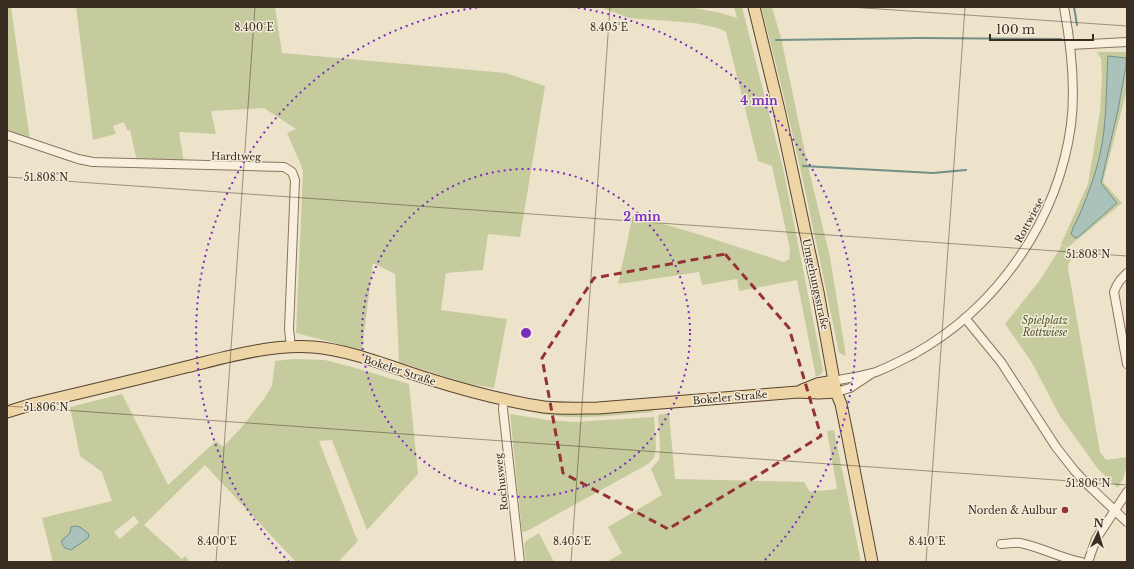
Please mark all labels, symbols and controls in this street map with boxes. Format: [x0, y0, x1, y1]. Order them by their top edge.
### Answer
scale bar [990, 16, 1093, 42]
text: 8.400°E [234, 21, 274, 34]
text: 8.405°E [590, 21, 628, 34]
text: 100 m [996, 22, 1035, 37]
text: 4 min [740, 93, 778, 108]
street label: Hardtweg [211, 150, 262, 163]
text: 51.808°N [24, 171, 68, 184]
street label: Rottwiese [1012, 195, 1047, 245]
text: 2 min [623, 209, 661, 224]
street label: Umgehungsstraße [799, 237, 832, 331]
text: 51.808°N [1066, 248, 1110, 261]
park label: Spielplatz Rottwiese [1022, 314, 1068, 339]
centre of rings [519, 326, 533, 340]
street label: Bokeler Straße [362, 353, 438, 388]
street label: Bokeler Straße [692, 388, 768, 407]
text: 51.806°N [24, 401, 68, 414]
street label: Rochusweg [492, 452, 511, 511]
text: 51.806°N [1066, 477, 1110, 490]
place label: Norden & Aulbur [968, 504, 1057, 517]
marker: Norden & Aulbur [1060, 505, 1070, 515]
north arrow [1078, 513, 1118, 553]
text: N [1093, 516, 1105, 530]
text: 8.400°E [197, 535, 237, 548]
text: 8.405°E [553, 535, 591, 548]
text: 8.410°E [909, 535, 945, 548]

